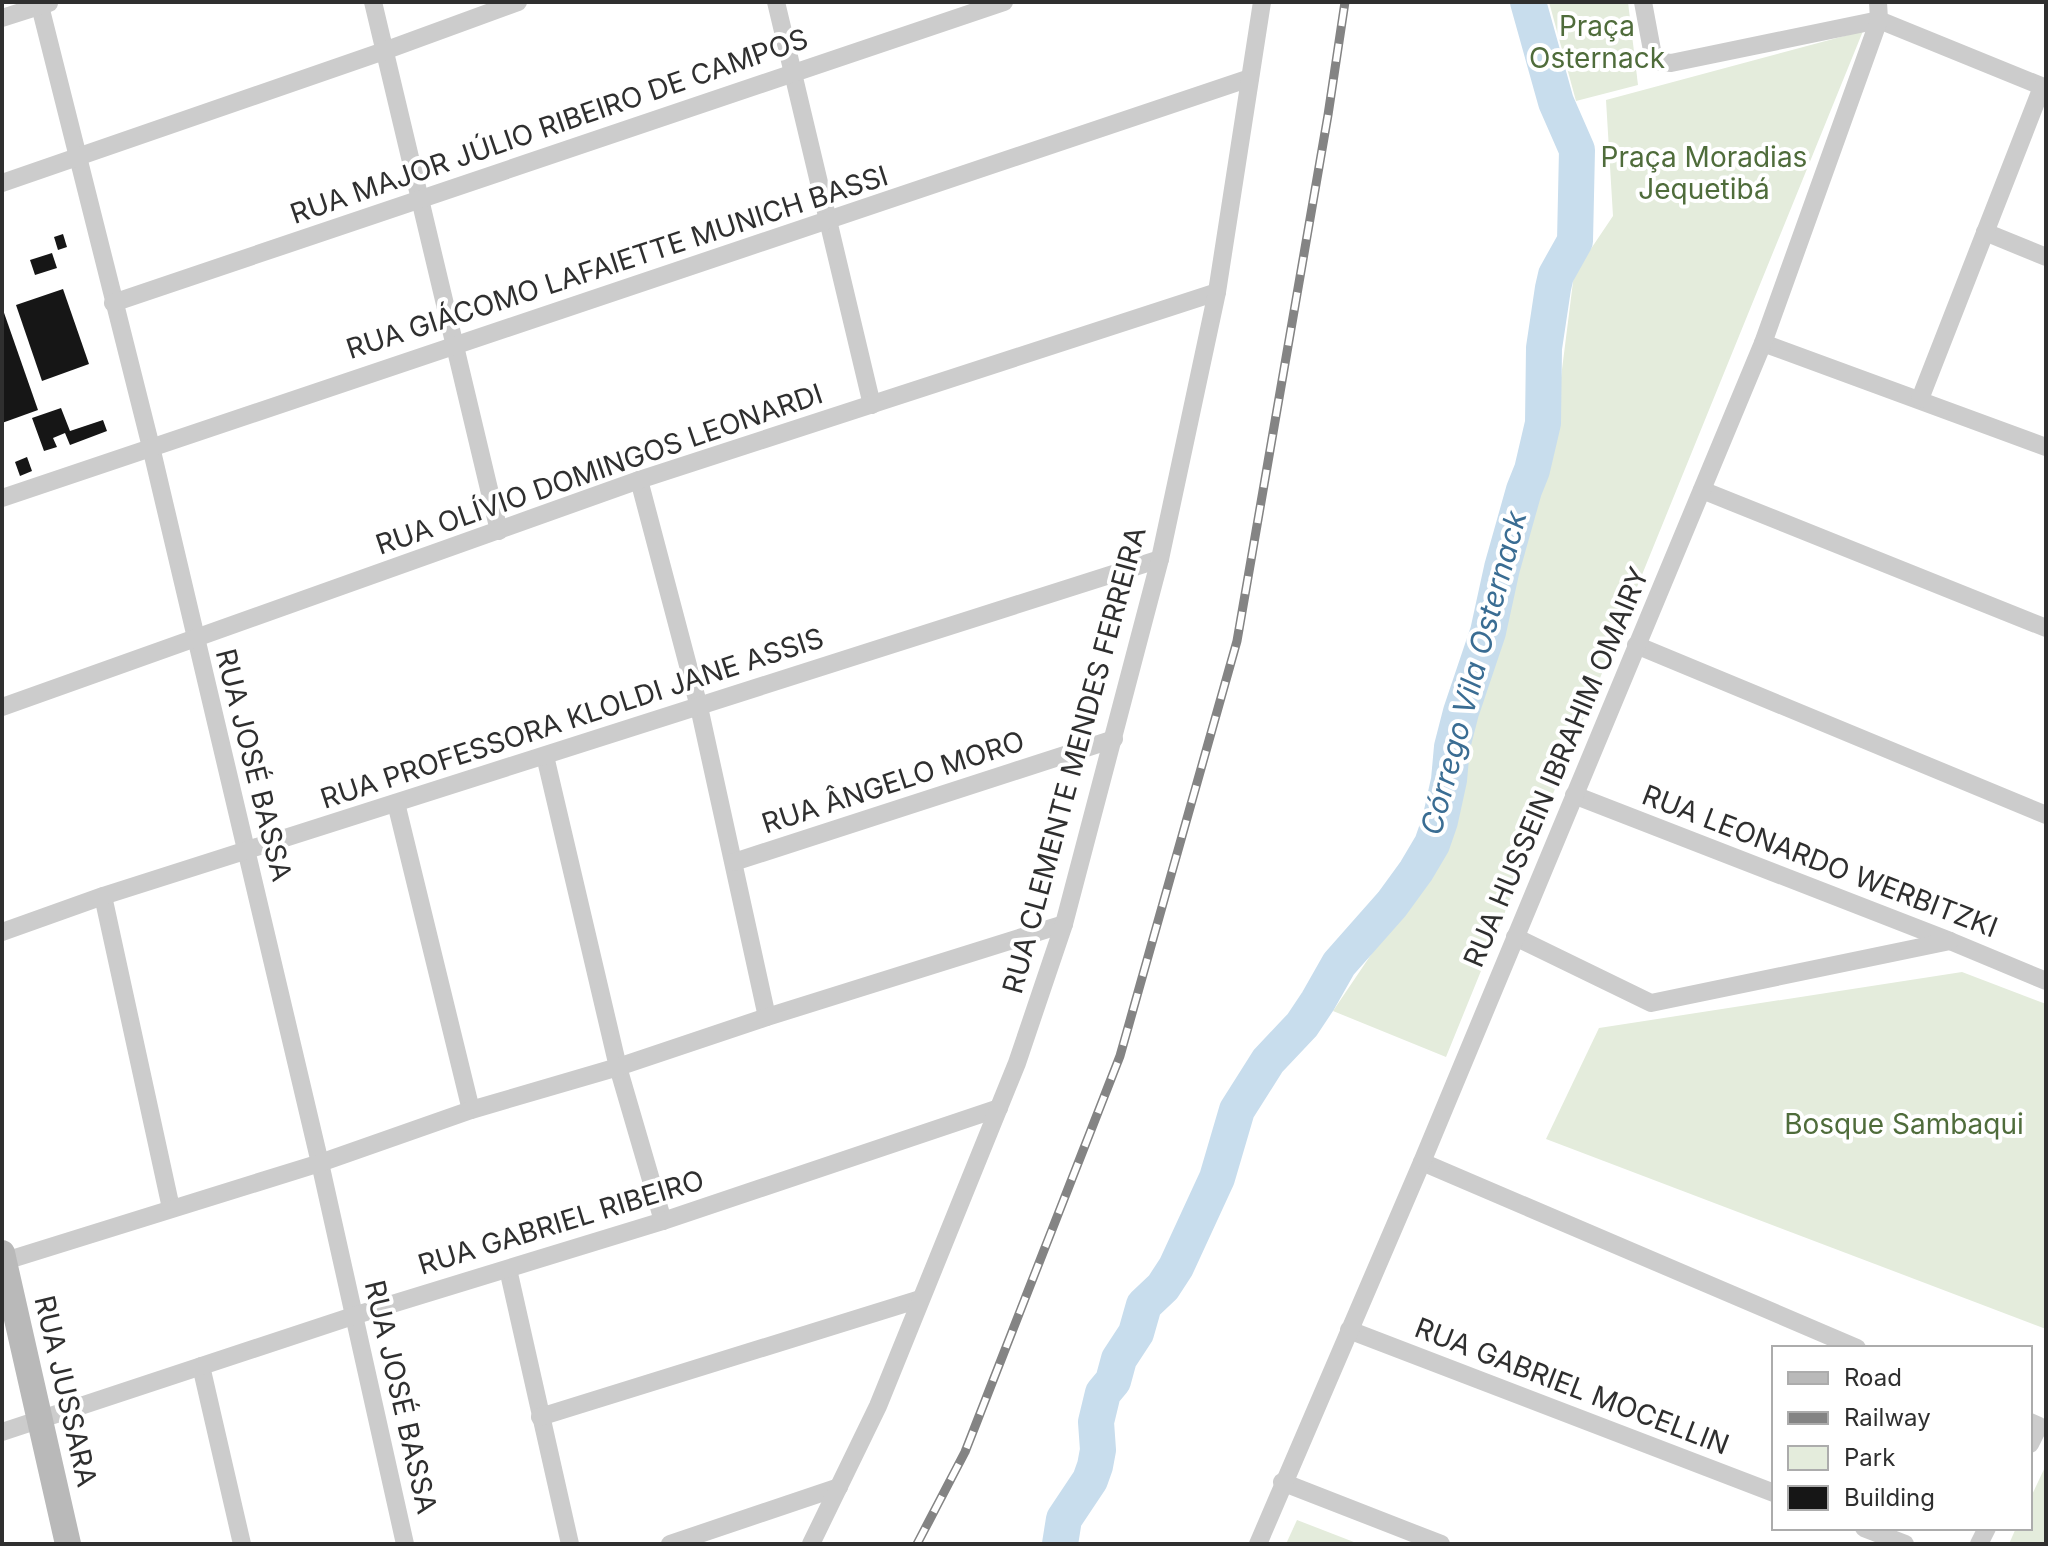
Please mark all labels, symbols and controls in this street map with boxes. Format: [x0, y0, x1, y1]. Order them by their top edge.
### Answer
park label: Praça Osternack [1529, 9, 1665, 75]
street label: RUA MAJOR JÚLIO RIBEIRO DE CAMPOS [285, 20, 812, 231]
park label: Praça Moradias Jequetibá [1601, 140, 1807, 206]
street label: RUA GIÁCOMO LAFAIETTE MUNICH BASSI [342, 157, 892, 366]
street label: RUA OLÍVIO DOMINGOS LEONARDI [371, 375, 827, 562]
water label: Córrego Vila Osternack [1412, 506, 1534, 839]
street label: RUA CLEMENTE MENDES FERREIRA [995, 523, 1153, 997]
street label: RUA HUSSEIN IBRAHIM OMAIRY [1456, 562, 1656, 972]
street label: RUA PROFESSORA KLOLDI JANE ASSIS [316, 620, 828, 816]
street label: RUA JOSÉ BASSA [209, 645, 300, 885]
street label: RUA ÂNGELO MORO [757, 723, 1029, 841]
street label: RUA LEONARDO WERBITZKI [1638, 777, 2002, 945]
park label: Bosque Sambaqui [1784, 1107, 2024, 1141]
street label: RUA GABRIEL RIBEIRO [414, 1162, 708, 1282]
street label: RUA JOSÉ BASSA [358, 1277, 445, 1517]
street label: RUA JUSSARA [28, 1292, 104, 1490]
street label: RUA GABRIEL MOCELLIN [1410, 1310, 1734, 1462]
legend [1772, 1346, 2032, 1530]
text: Road [1844, 1363, 1902, 1392]
text: Railway [1844, 1403, 1931, 1432]
text: Park [1844, 1443, 1895, 1472]
text: Building [1844, 1483, 1935, 1512]

